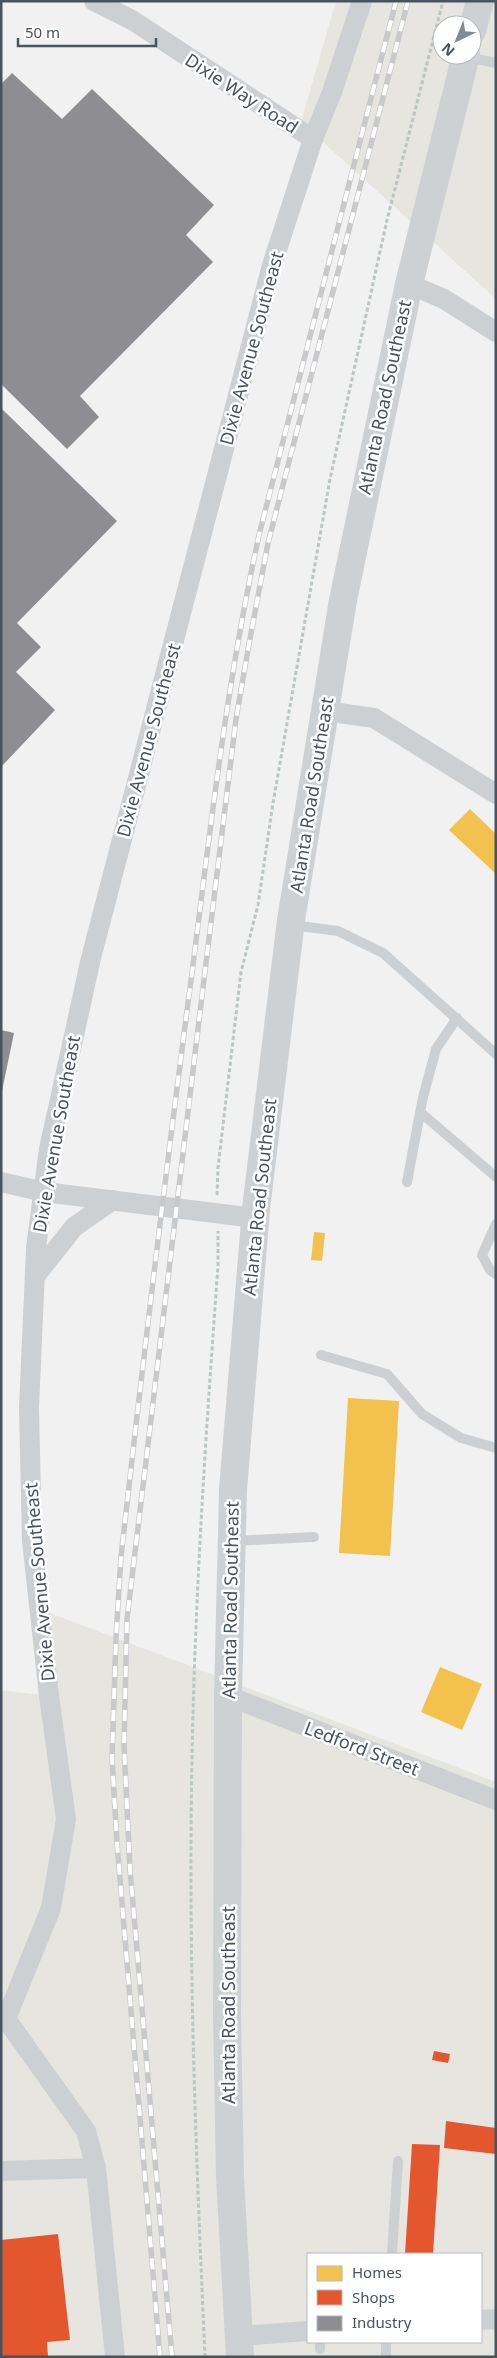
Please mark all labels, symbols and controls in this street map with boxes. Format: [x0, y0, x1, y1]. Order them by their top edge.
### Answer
scale bar [18, 15, 155, 47]
north arrow [432, 15, 482, 65]
text: 50 m [25, 22, 60, 42]
text: N [437, 39, 458, 61]
street label: Dixie Way Road [181, 47, 303, 139]
street label: Dixie Avenue Southeast [214, 248, 289, 447]
street label: Atlanta Road Southeast [352, 297, 416, 496]
street label: Dixie Avenue Southeast [111, 640, 186, 839]
street label: Atlanta Road Southeast [284, 695, 338, 895]
street label: Dixie Avenue Southeast [27, 1033, 85, 1234]
street label: Atlanta Road Southeast [237, 1097, 281, 1297]
street label: Dixie Avenue Southeast [18, 1481, 60, 1682]
street label: Atlanta Road Southeast [216, 1500, 244, 1699]
street label: Ledford Street [301, 1715, 423, 1781]
street label: Atlanta Road Southeast [216, 1906, 240, 2104]
legend [307, 2253, 482, 2343]
text: Homes [352, 2262, 402, 2282]
text: Shops [352, 2287, 395, 2307]
text: Industry [352, 2312, 412, 2332]

